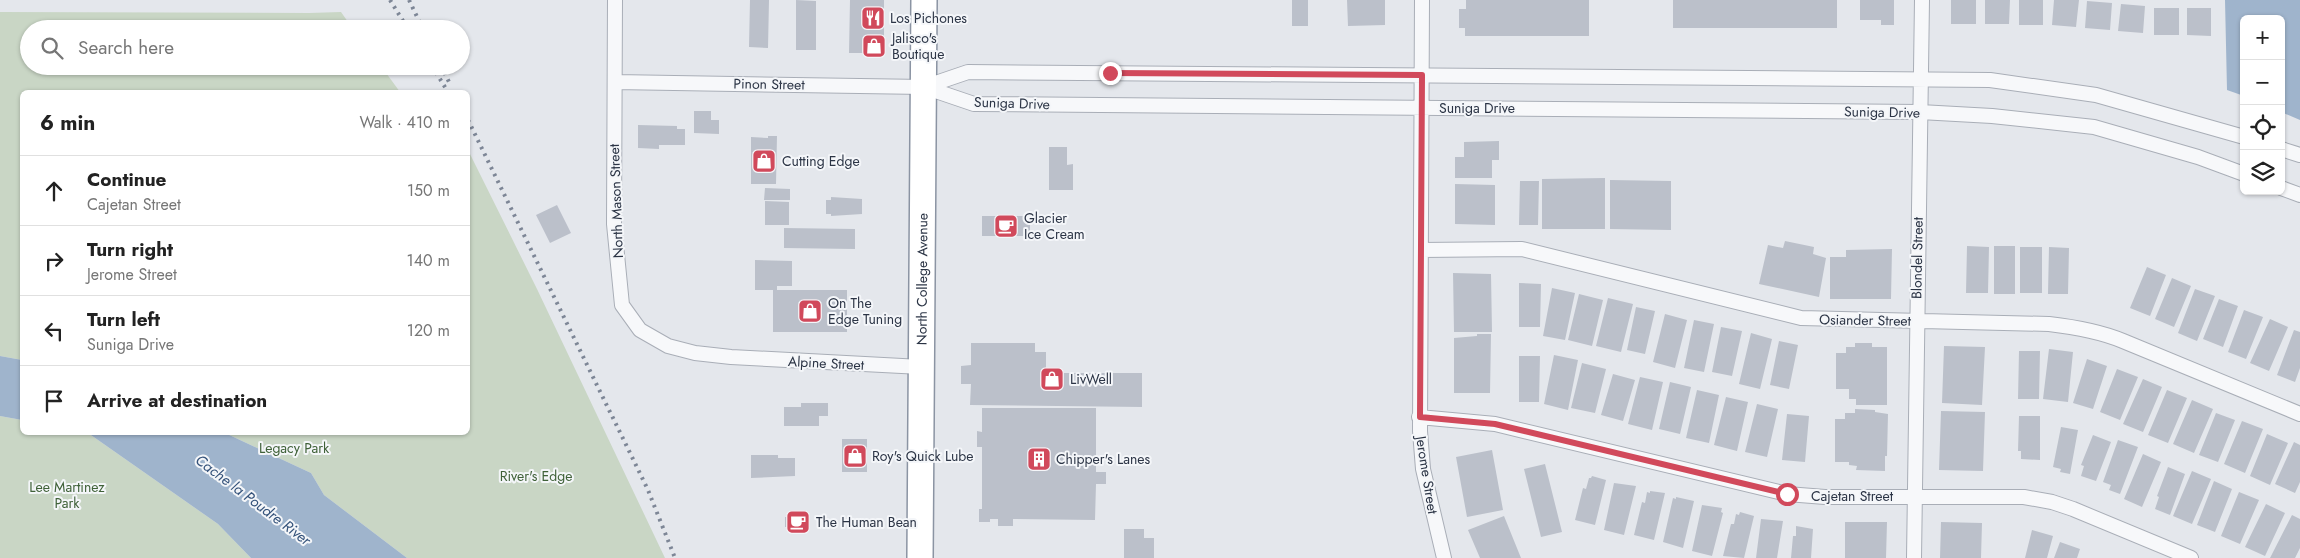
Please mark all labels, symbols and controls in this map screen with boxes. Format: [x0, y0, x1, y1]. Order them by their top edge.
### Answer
restaurant icon: Los Pichones [860, 5, 886, 31]
place label: Los Pichones [890, 8, 967, 28]
map controls [2240, 15, 2285, 195]
button: + [2240, 15, 2285, 60]
search box [20, 20, 470, 75]
place label: Jalisco's Boutique [890, 28, 944, 64]
shop icon: Jalisco's Boutique [861, 33, 887, 59]
icon: search [38, 34, 66, 62]
text: Search here [78, 34, 174, 61]
button: − [2240, 60, 2285, 105]
route end [1099, 62, 1122, 85]
street label: Pinon Street [733, 73, 805, 95]
street label: Suniga Drive [974, 92, 1050, 114]
street label: Suniga Drive [1439, 98, 1515, 118]
street label: Suniga Drive [1844, 101, 1920, 123]
button: locate [2240, 105, 2285, 150]
text: 6 min [40, 108, 95, 138]
text: Walk · 410 m [360, 111, 450, 134]
street label: North Mason Street [604, 143, 628, 259]
shop icon: Cutting Edge [751, 148, 777, 174]
button: layers [2240, 150, 2285, 195]
place label: Cutting Edge [782, 151, 860, 171]
text: Continue [87, 166, 166, 193]
icon: ahead [40, 177, 68, 205]
text: 150 m [407, 179, 450, 202]
text: Cajetan Street [87, 193, 181, 216]
place label: Glacier Ice Cream [1024, 208, 1085, 244]
street label: North College Avenue [912, 213, 932, 345]
cafe icon: Glacier Ice Cream [993, 213, 1019, 239]
street label: Blondel Street [1906, 216, 1928, 299]
text: Turn right [87, 236, 173, 263]
icon: right [40, 247, 68, 275]
text: 140 m [407, 249, 450, 272]
text: Jerome Street [87, 263, 177, 286]
place label: On The Edge Tuning [828, 293, 902, 329]
shop icon: On The Edge Tuning [797, 298, 823, 324]
text: Turn left [87, 306, 160, 333]
street label: Osiander Street [1819, 309, 1912, 331]
icon: left [40, 317, 68, 345]
text: 120 m [407, 319, 450, 342]
text: Suniga Drive [87, 333, 174, 356]
street label: Alpine Street [787, 351, 865, 375]
shop icon: LivWell [1039, 366, 1065, 392]
place label: LivWell [1070, 369, 1112, 389]
icon: arrive [40, 387, 68, 415]
text: Arrive at destination [87, 387, 267, 414]
street label: Jerome Street [1411, 433, 1443, 516]
park label: Legacy Park [259, 438, 330, 458]
shop icon: Roy's Quick Lube [842, 443, 868, 469]
place label: Roy's Quick Lube [872, 446, 974, 466]
building icon: Chipper's Lanes [1026, 446, 1052, 472]
water label: Cache la Poudre River [191, 449, 316, 551]
place label: Chipper's Lanes [1056, 449, 1151, 469]
park label: River's Edge [500, 466, 572, 486]
park label: Lee Martinez Park [29, 477, 105, 513]
route start [1776, 483, 1799, 506]
street label: Cajetan Street [1811, 486, 1894, 506]
cafe icon: The Human Bean [785, 509, 811, 535]
place label: The Human Bean [816, 512, 917, 532]

